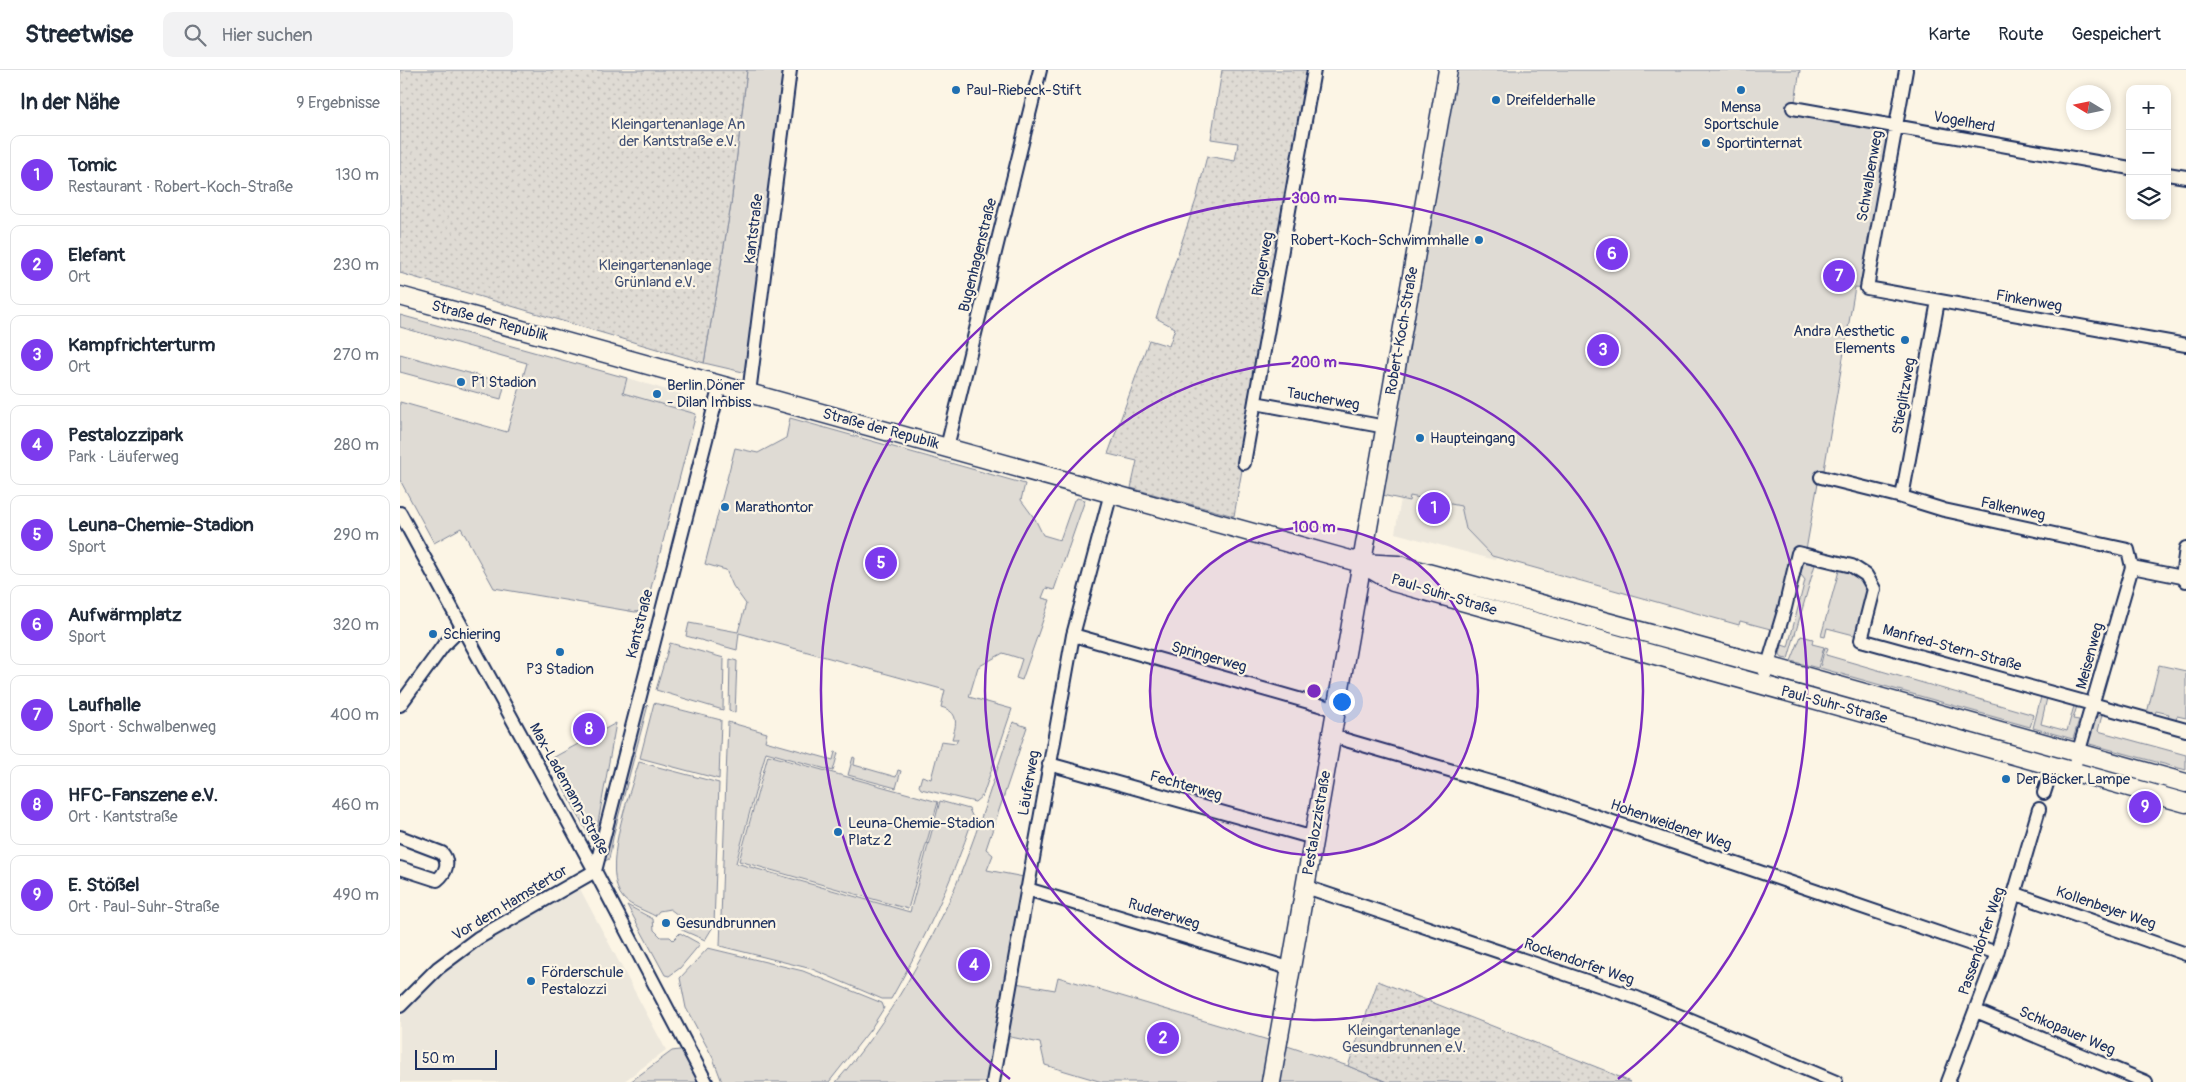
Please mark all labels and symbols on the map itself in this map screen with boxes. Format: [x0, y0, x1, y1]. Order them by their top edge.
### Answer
place label: Paul-Riebeck-Stift [966, 81, 1082, 100]
marker: Paul-Riebeck-Stift [950, 84, 962, 96]
marker: Mensa Sportschule [1735, 84, 1747, 96]
north arrow [2066, 85, 2111, 130]
place label: Dreifelderhalle [1506, 91, 1596, 110]
marker: Dreifelderhalle [1490, 94, 1502, 106]
place label: Mensa Sportschule [1703, 98, 1779, 134]
street label: Vogelherd [1932, 107, 1996, 137]
park label: Kleingartenanlage An der Kantstraße e.V. [611, 115, 745, 151]
street label: Schwalbenweg [1853, 129, 1887, 223]
place label: Sportinternat [1716, 134, 1803, 153]
marker: Sportinternat [1700, 137, 1712, 149]
text: 300 m [1291, 189, 1337, 208]
street label: Kantstraße [740, 192, 768, 265]
street label: Bugenhagenstraße [955, 196, 1001, 314]
street label: Ringerweg [1248, 230, 1278, 298]
place label: Robert-Koch-Schwimmhalle [1291, 231, 1470, 250]
marker: Robert-Koch-Schwimmhalle [1473, 234, 1485, 246]
pin: 6 [1596, 235, 1628, 273]
park label: Kleingartenanlage Grünland e.V. [598, 256, 712, 292]
pin: 7 [1823, 257, 1855, 295]
street label: Robert-Koch-Straße [1381, 265, 1423, 397]
street label: Finkenweg [1994, 286, 2064, 316]
street label: Straße der Republik [430, 296, 551, 346]
place label: Andra Aesthetic Elements [1793, 322, 1895, 358]
pin: 3 [1587, 331, 1619, 369]
marker: Andra Aesthetic Elements [1899, 334, 1911, 346]
text: 200 m [1291, 353, 1337, 372]
street label: Stieglitzweg [1888, 356, 1920, 436]
place label: P1 Stadion [471, 373, 537, 392]
marker: P1 Stadion [455, 376, 467, 388]
place label: Berlin Döner - Dilan Imbiss [667, 376, 752, 412]
street label: Taucherweg [1285, 383, 1361, 415]
marker: Berlin Döner - Dilan Imbiss [651, 388, 663, 400]
street label: Straße der Republik [821, 404, 942, 454]
place label: Haupteingang [1430, 429, 1515, 448]
marker: Haupteingang [1414, 432, 1426, 444]
pin: 1 [1418, 489, 1450, 527]
street label: Falkenweg [1979, 493, 2047, 525]
place label: Marathontor [735, 498, 814, 517]
marker: Marathontor [719, 501, 731, 513]
text: 100 m [1293, 518, 1335, 537]
pin: 5 [865, 544, 897, 582]
street label: Paul-Suhr-Straße [1389, 570, 1500, 620]
street label: Kantstraße [622, 587, 658, 661]
street label: Manfred-Stern-Straße [1880, 620, 2024, 676]
street label: Meisenweg [2072, 621, 2108, 691]
place label: Schiering [443, 625, 501, 644]
marker: Schiering [427, 628, 439, 640]
street label: Springerweg [1169, 637, 1249, 677]
marker: P3 Stadion [554, 646, 566, 658]
place label: P3 Stadion [526, 660, 594, 679]
centre of rings [1305, 682, 1323, 700]
street label: Paul-Suhr-Straße [1779, 682, 1890, 729]
your location [1329, 689, 1355, 715]
pin: 8 [573, 710, 605, 748]
street label: Max-Lademann-Straße [525, 720, 613, 859]
street label: Läuferweg [1014, 749, 1044, 817]
street label: Fechterweg [1148, 767, 1224, 805]
street label: Pestalozzistraße [1298, 769, 1336, 877]
place label: Der Bäcker Lampe [2016, 770, 2131, 789]
marker: Der Bäcker Lampe [2000, 773, 2012, 785]
pin: 9 [2129, 788, 2161, 826]
street label: Hohenweidener Weg [1608, 795, 1734, 855]
place label: Leuna-Chemie-Stadion Platz 2 [848, 814, 995, 850]
marker: Leuna-Chemie-Stadion Platz 2 [832, 826, 844, 838]
street label: Vor dem Hamstertor [449, 861, 572, 945]
street label: Kollenbeyer Weg [2053, 882, 2159, 934]
street label: Passendorfer Weg [1955, 884, 2009, 998]
street label: Rudererweg [1126, 894, 1202, 934]
place label: Gesundbrunnen [676, 914, 776, 933]
marker: Gesundbrunnen [660, 917, 672, 929]
street label: Rockendorfer Weg [1521, 934, 1637, 990]
pin: 4 [958, 946, 990, 984]
place label: Förderschule Pestalozzi [541, 963, 624, 999]
marker: Förderschule Pestalozzi [525, 975, 537, 987]
street label: Schkopauer Weg [2016, 1002, 2118, 1060]
pin: 2 [1147, 1019, 1179, 1057]
park label: Kleingartenanlage Gesundbrunnen e.V. [1342, 1021, 1466, 1057]
scale bar [415, 1047, 498, 1070]

